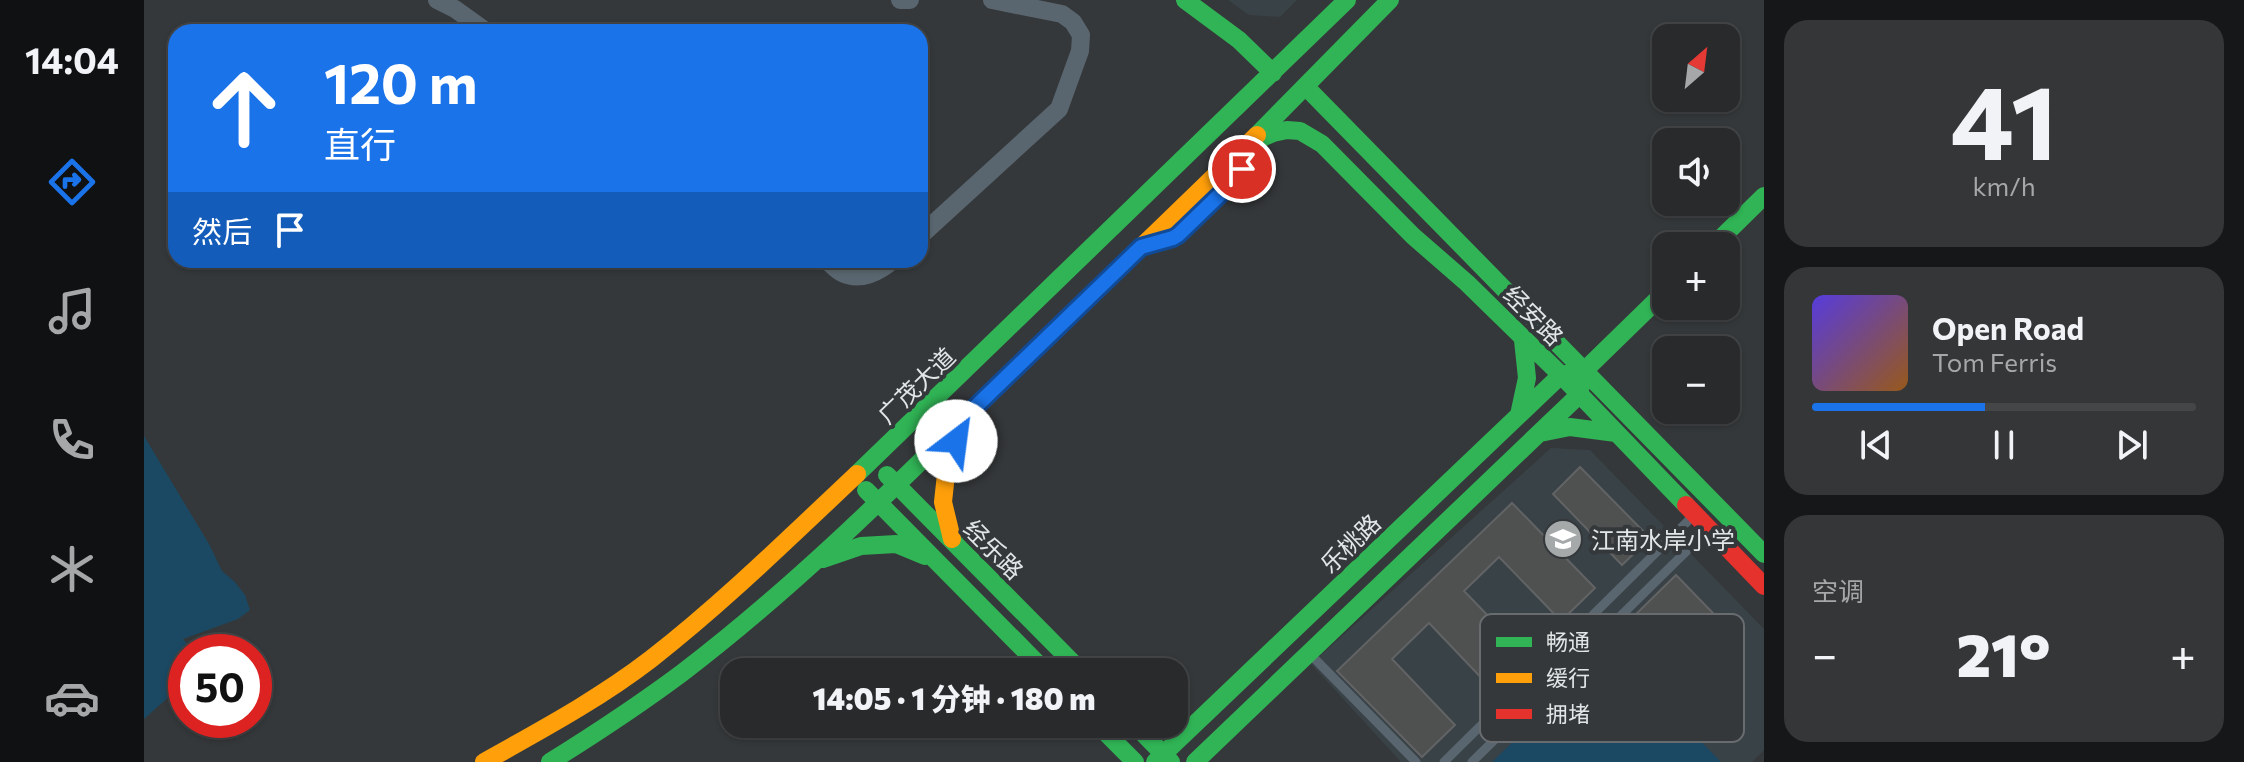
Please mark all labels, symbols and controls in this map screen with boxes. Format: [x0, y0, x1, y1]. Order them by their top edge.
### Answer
north arrow [1652, 24, 1740, 112]
map controls [1652, 24, 1740, 424]
text: 14:04 [25, 37, 119, 81]
text: 120 m [324, 47, 478, 116]
text: 41 [1950, 54, 2058, 181]
icon: ahead [192, 56, 296, 160]
text: 直行 [324, 121, 396, 165]
button: sound [1652, 128, 1740, 216]
pin [1208, 135, 1276, 203]
icon: arrive [1220, 147, 1264, 191]
icon: directions [44, 154, 100, 210]
text: km/h [1972, 170, 2036, 201]
icon: arrive [268, 208, 312, 252]
text: 然后 [192, 212, 252, 249]
button: + [1652, 232, 1740, 320]
street label: 经安路 [1498, 279, 1570, 351]
icon: music [44, 283, 100, 339]
text: Open Road [1932, 309, 2084, 346]
button: − [1652, 336, 1740, 424]
street label: 广茂大道 [871, 341, 961, 429]
text: Tom Ferris [1932, 346, 2057, 377]
position arrow [914, 399, 998, 483]
icon: phone [44, 412, 100, 468]
icon: previous [1854, 423, 1898, 467]
icon: pause [1982, 423, 2026, 467]
icon: next [2110, 423, 2154, 467]
street label: 乐桃路 [1314, 508, 1386, 578]
street label: 经乐路 [958, 513, 1030, 585]
school or university icon: 江南水岸小学 [1542, 518, 1584, 560]
place label: 江南水岸小学 [1591, 525, 1735, 554]
icon: climate [44, 541, 100, 597]
text: 空调 [1812, 575, 1864, 606]
legend [1480, 614, 1744, 742]
text: 21° [1956, 616, 2051, 689]
text: − [1812, 626, 1837, 680]
text: + [2170, 626, 2196, 680]
text: 畅通 [1546, 628, 1590, 655]
speed limit sign: 50 [168, 634, 272, 738]
text: 缓行 [1546, 664, 1590, 691]
icon: car [44, 670, 100, 726]
text: 14:05 · 1 分钟 · 180 m [813, 679, 1096, 716]
text: 拥堵 [1546, 700, 1590, 727]

